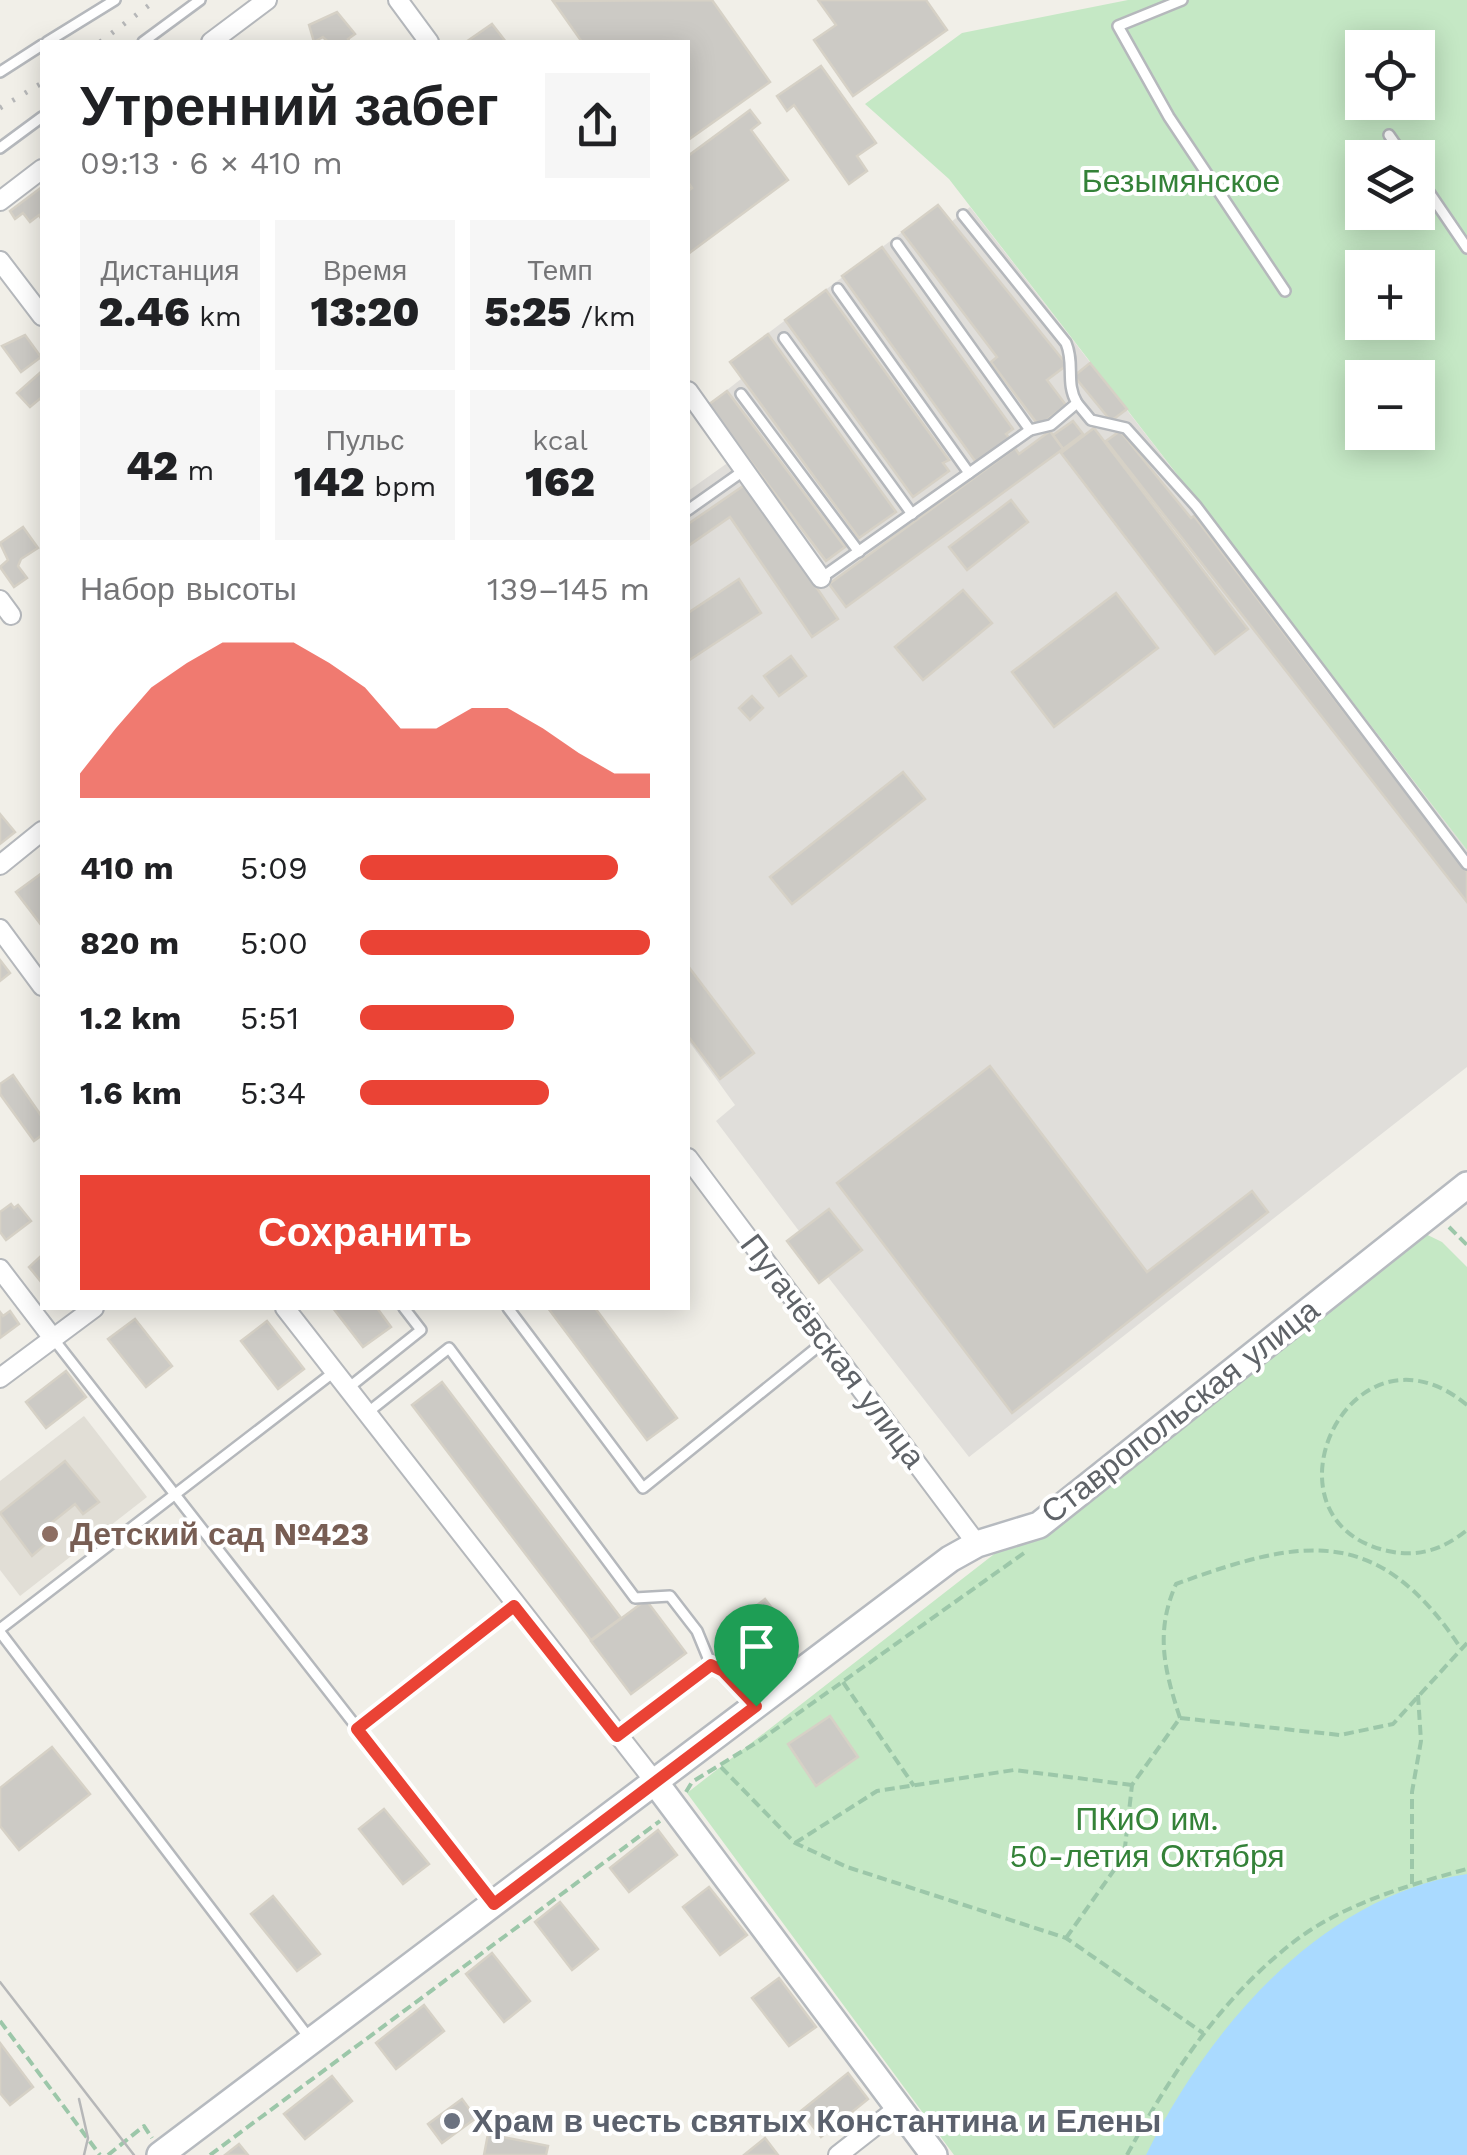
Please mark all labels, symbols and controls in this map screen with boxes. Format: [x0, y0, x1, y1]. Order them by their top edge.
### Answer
map controls [1345, 30, 1435, 450]
button: locate [1345, 30, 1435, 120]
button: share [545, 73, 650, 178]
text: Утренний забег [80, 74, 499, 138]
button: layers [1345, 140, 1435, 230]
text: 09:13 · 6 × 410 m [80, 144, 343, 182]
park label: Безымянское [1082, 162, 1280, 200]
button: + [1345, 250, 1435, 340]
text: Дистанция [101, 254, 240, 287]
text: Время [323, 254, 407, 287]
text: Темп [527, 254, 593, 287]
text: 2.46 [98, 287, 190, 336]
text: 13:20 [310, 287, 420, 336]
text: 5:25 [484, 287, 571, 336]
text: km [190, 300, 242, 333]
text: /km [571, 300, 636, 333]
button: − [1345, 360, 1435, 450]
text: Пульс [326, 424, 404, 457]
text: kcal [532, 424, 588, 457]
text: 42 [126, 441, 178, 490]
text: m [178, 454, 214, 487]
text: 142 [294, 457, 365, 506]
text: 162 [525, 457, 595, 506]
text: bpm [365, 470, 436, 503]
text: Набор высоты [80, 570, 297, 608]
text: 139–145 m [487, 570, 650, 608]
text: 410 m [80, 849, 174, 887]
text: 5:09 [240, 849, 308, 887]
text: 820 m [80, 924, 179, 962]
text: 5:00 [240, 924, 308, 962]
text: 1.2 km [80, 999, 181, 1037]
text: 5:51 [240, 999, 299, 1037]
text: 1.6 km [80, 1074, 182, 1112]
text: 5:34 [240, 1074, 306, 1112]
button: Сохранить [80, 1175, 650, 1290]
street label: Пугачёвская улица [733, 1227, 933, 1476]
street label: Ставропольская улица [1033, 1291, 1327, 1531]
place label: Детский сад №423 [70, 1515, 369, 1553]
marker: Детский сад №423 [39, 1523, 61, 1545]
pin [714, 1604, 799, 1707]
icon: arrive [729, 1619, 784, 1674]
park label: ПКиО им. 50-летия Октября [1009, 1800, 1285, 1875]
place label: Храм в честь святых Константина и Елены [472, 2102, 1161, 2140]
marker: Храм в честь святых Константина и Елены [441, 2110, 463, 2132]

